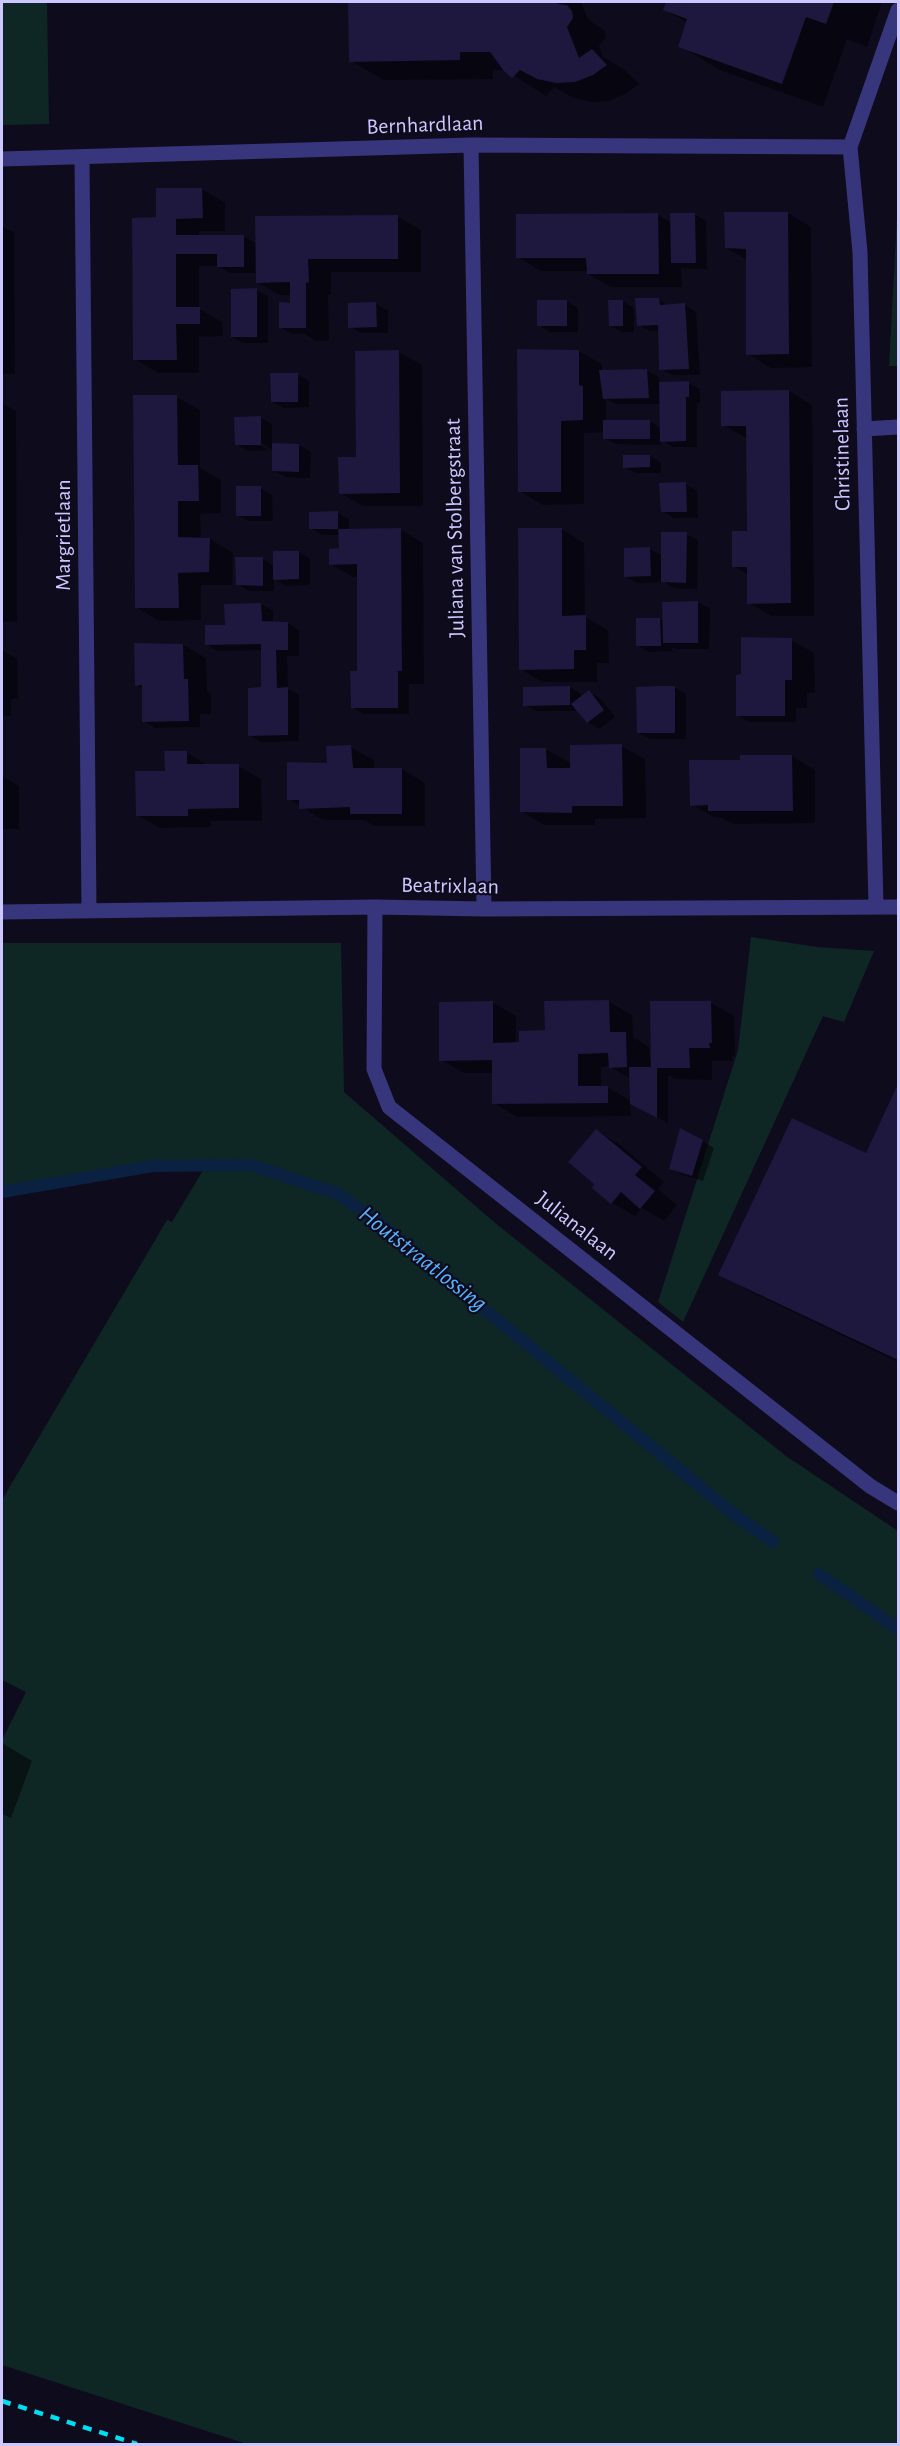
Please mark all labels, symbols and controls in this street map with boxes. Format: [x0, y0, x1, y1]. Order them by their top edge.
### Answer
street label: Bernhardlaan [366, 110, 484, 140]
street label: Christinelaan [828, 397, 856, 511]
street label: Juliana van Stolbergstraat [440, 418, 470, 638]
street label: Margrietlaan [50, 479, 76, 591]
street label: Beatrixlaan [401, 872, 499, 900]
street label: Julianalaan [531, 1186, 623, 1266]
water label: Houtstraatlossing [353, 1200, 493, 1318]

